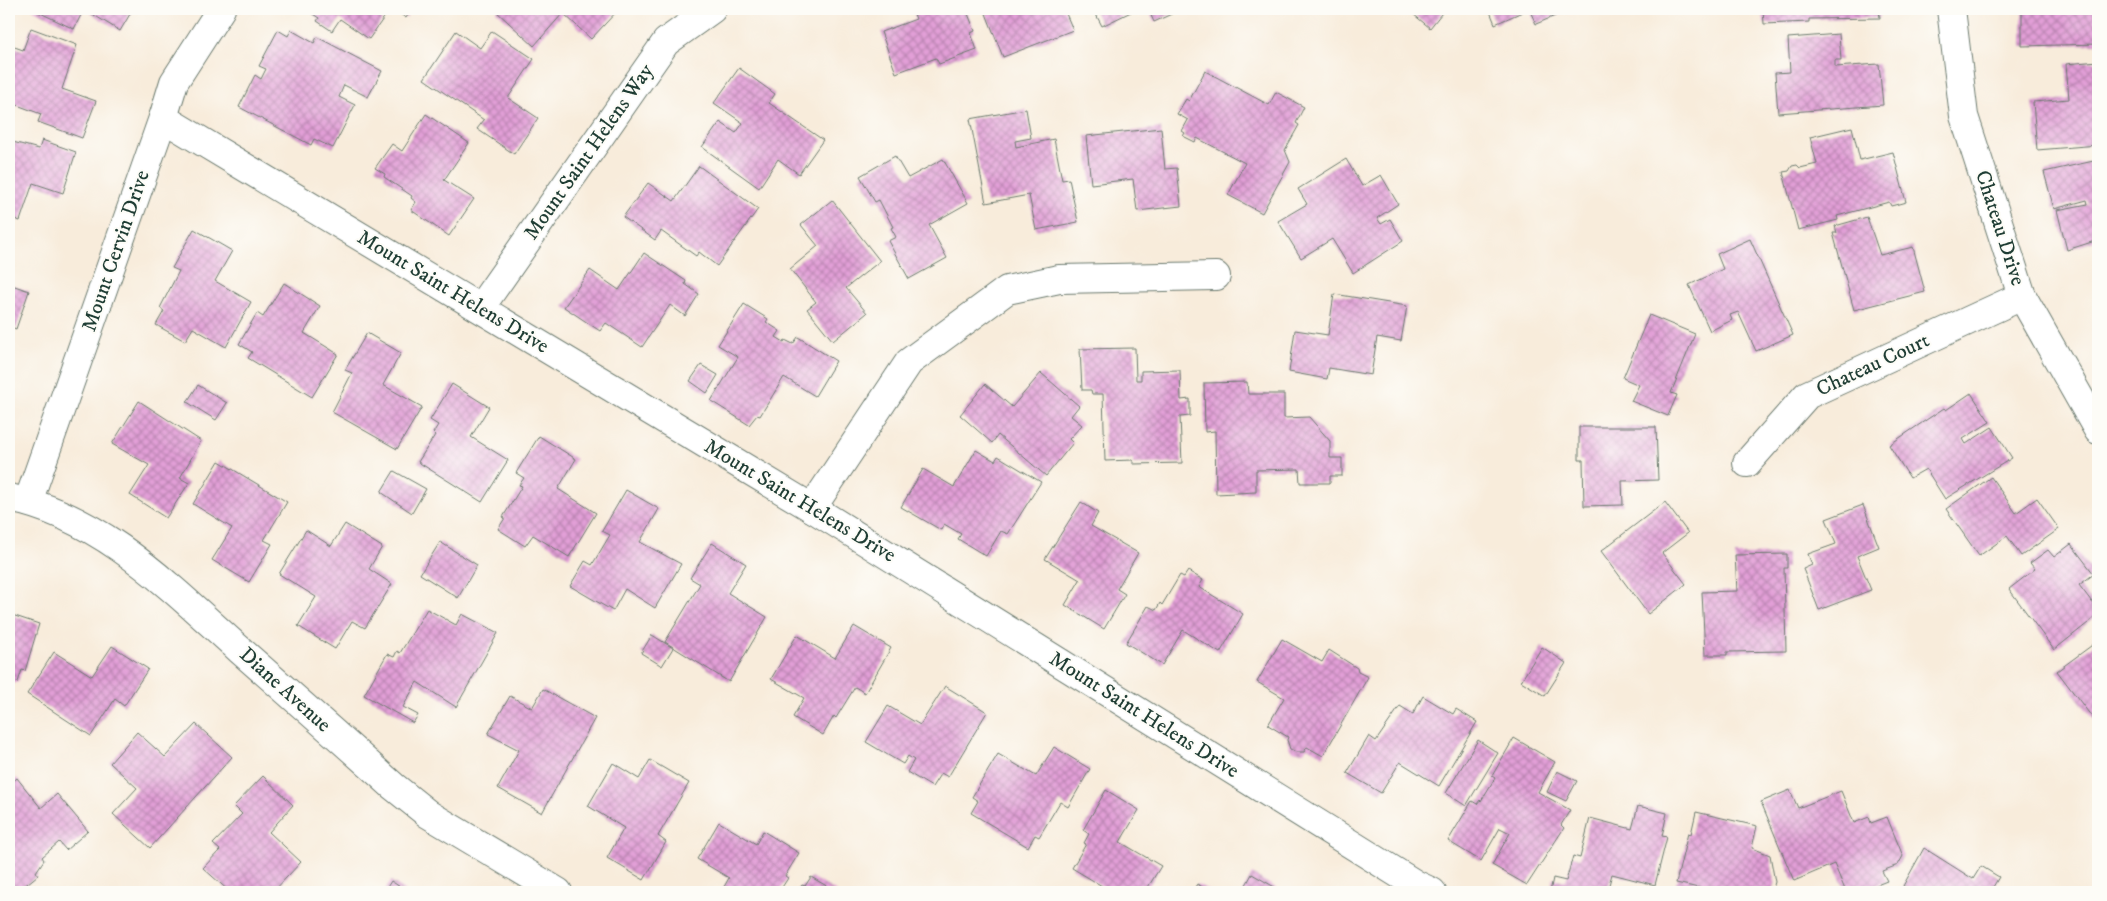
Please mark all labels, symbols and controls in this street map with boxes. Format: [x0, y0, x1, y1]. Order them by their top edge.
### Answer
street label: Mount Saint Helens Way [518, 58, 660, 245]
street label: Mount Cervin Drive [76, 167, 156, 335]
street label: Chateau Drive [1969, 167, 2031, 289]
street label: Mount Saint Helens Drive [352, 224, 554, 360]
street label: Chateau Court [1812, 327, 1934, 403]
street label: Mount Saint Helens Drive [699, 433, 901, 569]
street label: Diane Avenue [234, 642, 337, 738]
street label: Mount Saint Helens Drive [1044, 646, 1244, 784]

